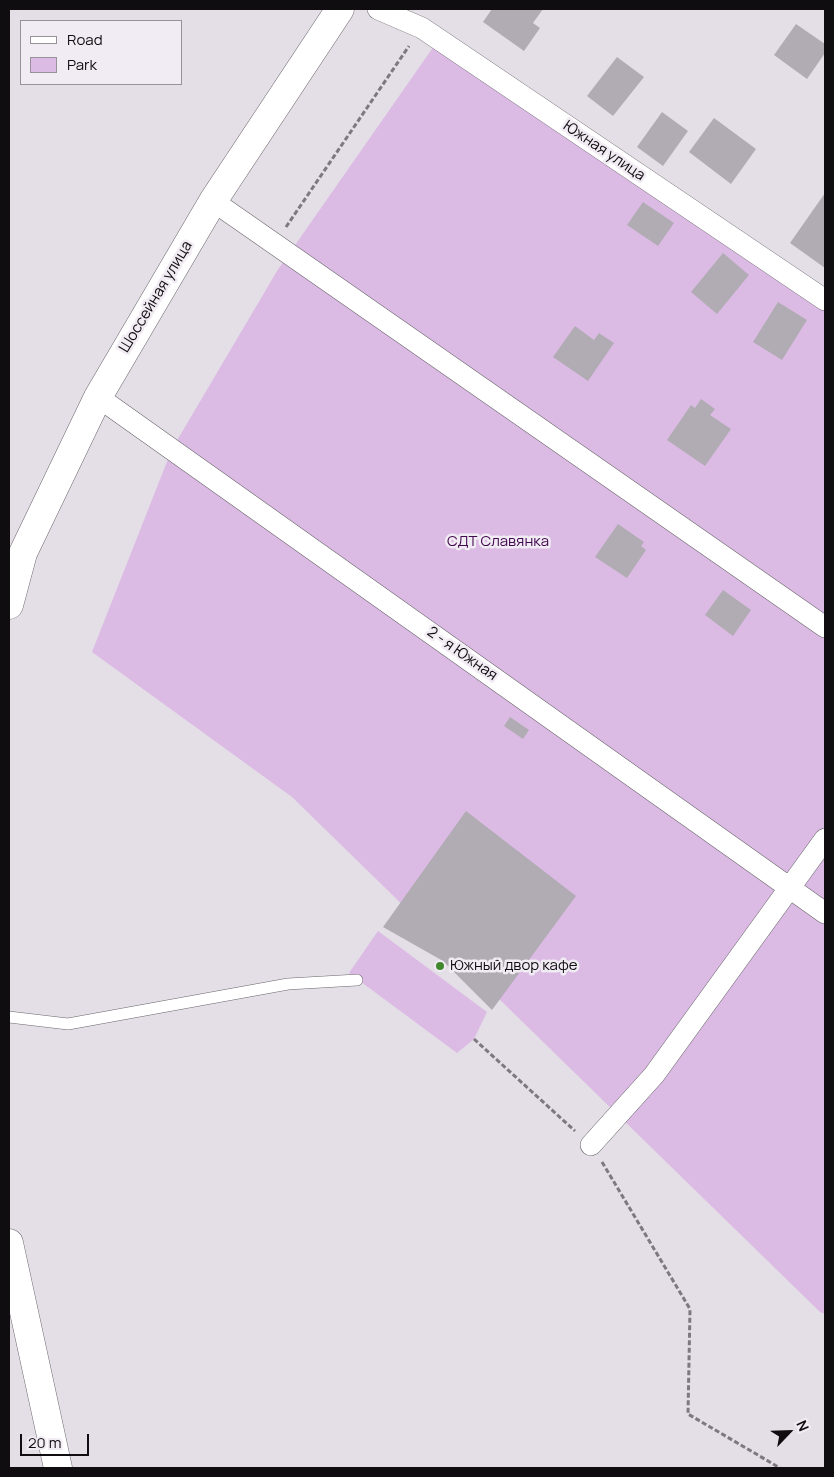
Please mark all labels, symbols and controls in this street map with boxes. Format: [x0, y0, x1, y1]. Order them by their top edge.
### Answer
legend [20, 20, 182, 85]
text: Road [67, 29, 103, 50]
text: Park [67, 54, 97, 75]
street label: Южная улица [560, 117, 648, 185]
street label: Шоссейная улица [116, 238, 196, 356]
park label: СДТ Славянка [447, 533, 549, 551]
street label: 2 - я Южная [423, 623, 501, 685]
place label: Южный двор кафе [450, 957, 577, 975]
marker: Южный двор кафе [434, 960, 446, 972]
north arrow [764, 1407, 814, 1457]
text: N [792, 1417, 814, 1434]
scale bar [22, 1424, 91, 1456]
text: 20 m [28, 1432, 61, 1453]

